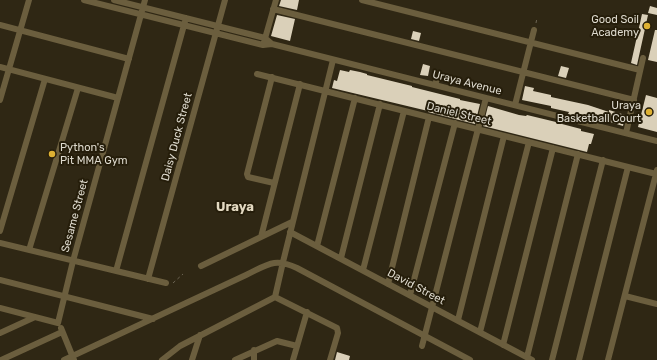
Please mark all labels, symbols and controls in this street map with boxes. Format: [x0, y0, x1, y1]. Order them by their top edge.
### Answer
place label: Good Soil Academy [591, 13, 639, 39]
marker: Good Soil Academy [642, 21, 652, 31]
street label: Uraya Avenue [431, 68, 503, 98]
street label: Daisy Duck Street [159, 91, 195, 183]
place label: Uraya Basketball Court [557, 99, 641, 125]
street label: Daniel Street [425, 100, 493, 128]
marker: Uraya Basketball Court [644, 107, 654, 117]
place label: Python's Pit MMA Gym [60, 141, 128, 167]
marker: Python's Pit MMA Gym [47, 149, 57, 159]
street label: Sesame Street [59, 178, 91, 254]
district label: Uraya [216, 199, 254, 215]
street label: David Street [385, 266, 447, 308]

